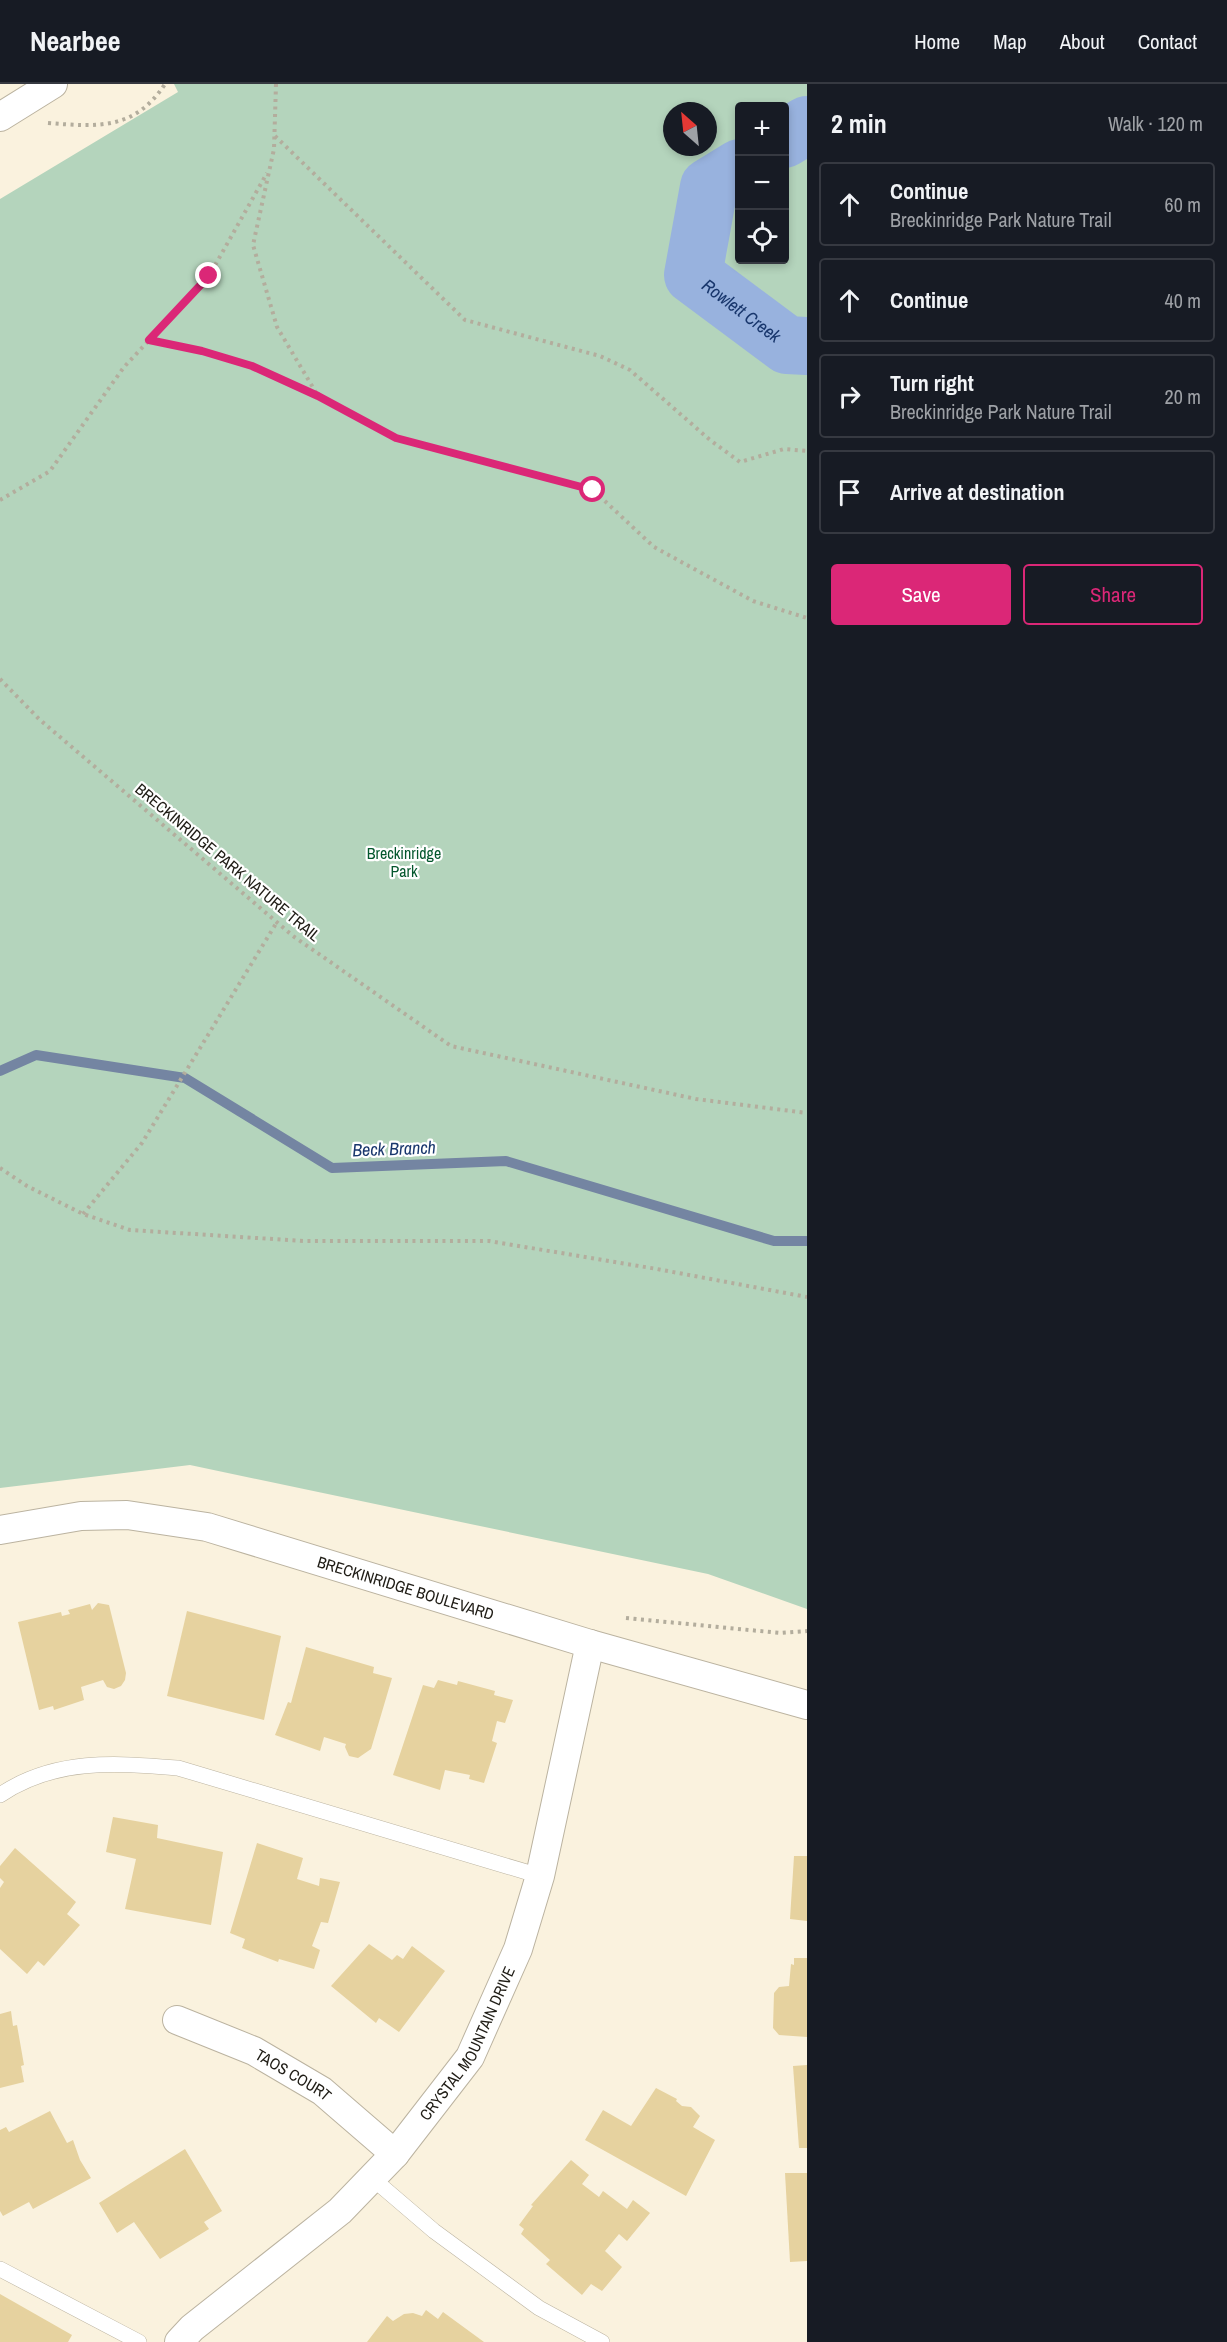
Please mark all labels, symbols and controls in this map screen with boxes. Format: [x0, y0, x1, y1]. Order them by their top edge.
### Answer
text: Nearbee [30, 22, 121, 60]
text: Home [914, 27, 960, 56]
text: Map [993, 27, 1027, 56]
text: About [1060, 27, 1105, 56]
text: Contact [1138, 27, 1197, 56]
north arrow [663, 102, 717, 156]
map controls [735, 102, 789, 264]
button: + [735, 102, 789, 156]
text: 2 min [831, 106, 887, 141]
text: Walk · 120 m [1108, 110, 1203, 137]
button: − [735, 156, 789, 210]
text: Continue [890, 176, 968, 206]
icon: ahead [833, 188, 866, 221]
text: 60 m [1165, 191, 1201, 218]
text: Breckinridge Park Nature Trail [890, 206, 1112, 233]
button: locate [735, 210, 789, 264]
route end [195, 262, 221, 288]
water label: Rowlett Creek [697, 273, 787, 349]
icon: ahead [833, 284, 866, 317]
text: Continue [890, 285, 968, 315]
text: 40 m [1165, 287, 1201, 314]
text: Turn right [890, 368, 974, 398]
icon: right [833, 380, 866, 413]
text: 20 m [1165, 383, 1201, 410]
text: Breckinridge Park Nature Trail [890, 398, 1112, 425]
route start [579, 476, 605, 502]
icon: arrive [833, 476, 866, 509]
text: Arrive at destination [890, 477, 1064, 507]
button: Save [831, 564, 1011, 625]
button: Share [1023, 564, 1203, 625]
street label: BRECKINRIDGE PARK NATURE TRAIL [131, 778, 326, 947]
park label: Breckinridge Park [367, 842, 441, 882]
water label: Beck Branch [352, 1135, 436, 1162]
street label: BRECKINRIDGE BOULEVARD [315, 1550, 497, 1625]
street label: CRYSTAL MOUNTAIN DRIVE [414, 1963, 520, 2125]
street label: TAOS COURT [251, 2043, 336, 2106]

